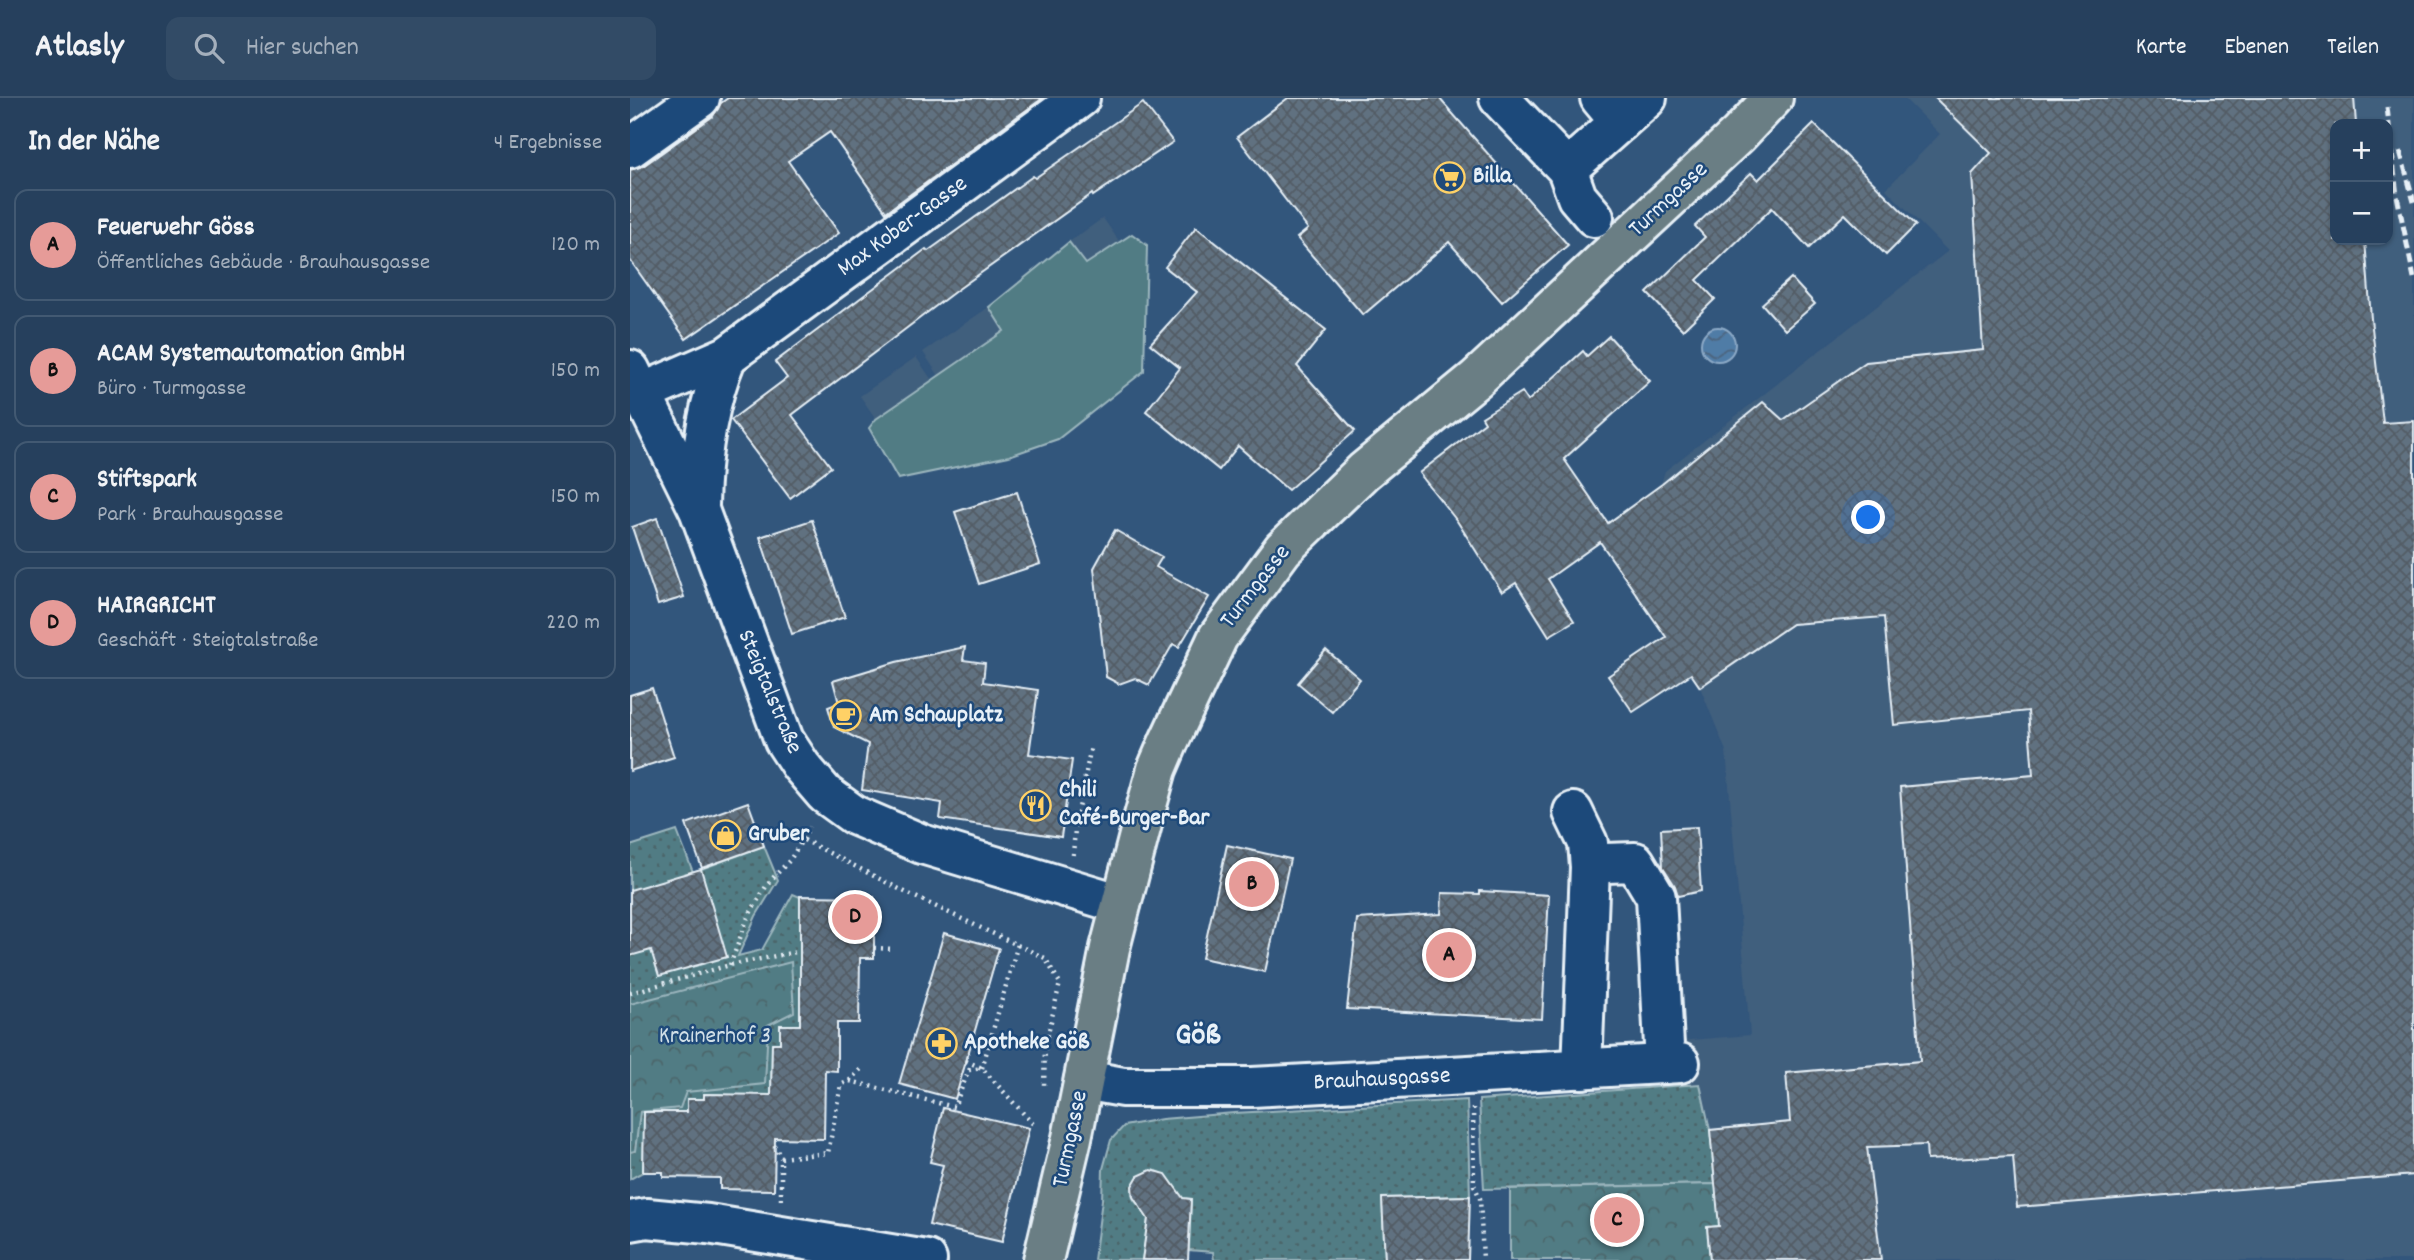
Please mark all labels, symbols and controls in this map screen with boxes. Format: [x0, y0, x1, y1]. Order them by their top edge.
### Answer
search box [166, 17, 656, 80]
text: Atlasly [35, 25, 124, 72]
icon: search [190, 29, 228, 67]
text: Hier suchen [246, 30, 359, 67]
text: Karte [2136, 31, 2186, 65]
text: Ebenen [2224, 31, 2289, 65]
text: Teilen [2327, 31, 2379, 65]
map controls [2330, 119, 2393, 245]
button: + [2330, 119, 2393, 182]
text: In der Nähe [28, 122, 160, 165]
text: 4 Ergebnisse [494, 127, 602, 160]
street label: Turmgasse [1622, 154, 1716, 246]
supermarket icon: Billa [1433, 160, 1467, 194]
place label: Billa [1473, 160, 1512, 194]
street label: Max Kober-Gasse [831, 168, 975, 286]
button: − [2330, 182, 2393, 245]
text: Feuerwehr Göss [97, 210, 255, 247]
text: A [47, 229, 59, 262]
text: 120 m [551, 229, 600, 262]
text: Öffentliches Gebäude · Brauhausgasse [97, 247, 430, 280]
text: ACAM Systemautomation GmbH [97, 336, 405, 373]
text: B [48, 355, 58, 388]
text: 150 m [551, 355, 600, 388]
text: Büro · Turmgasse [97, 373, 246, 406]
text: Stiftspark [97, 462, 197, 499]
text: C [47, 481, 59, 514]
text: 150 m [551, 481, 600, 514]
text: Park · Brauhausgasse [97, 499, 283, 532]
your location [1851, 500, 1885, 534]
street label: Turmgasse [1212, 538, 1300, 636]
text: HAIRGRICHT [97, 588, 216, 625]
text: D [47, 607, 59, 640]
text: 220 m [546, 607, 600, 640]
text: Geschäft · Steigtalstraße [97, 625, 318, 658]
street label: Steigtalstraße [728, 625, 810, 759]
cafe icon: Am Schauplatz [829, 699, 863, 733]
place label: Am Schauplatz [869, 699, 1004, 733]
place label: Chili Café-Burger-Bar [1059, 774, 1211, 836]
restaurant icon: Chili Café-Burger-Bar [1019, 788, 1053, 822]
shop icon: Gruber [708, 818, 742, 852]
place label: Gruber [748, 818, 810, 852]
pin: B [1229, 858, 1275, 910]
pin: D [832, 891, 878, 943]
pin: A [1426, 929, 1472, 981]
district label: Göß [1175, 1014, 1222, 1060]
park label: Krainerhof 3 [659, 1020, 771, 1054]
pharmacy icon: Apotheke Göß [924, 1026, 958, 1060]
place label: Apotheke Göß [964, 1026, 1090, 1060]
street label: Brauhausgasse [1313, 1059, 1451, 1101]
street label: Turmgasse [1044, 1088, 1098, 1190]
pin: C [1594, 1194, 1640, 1246]

